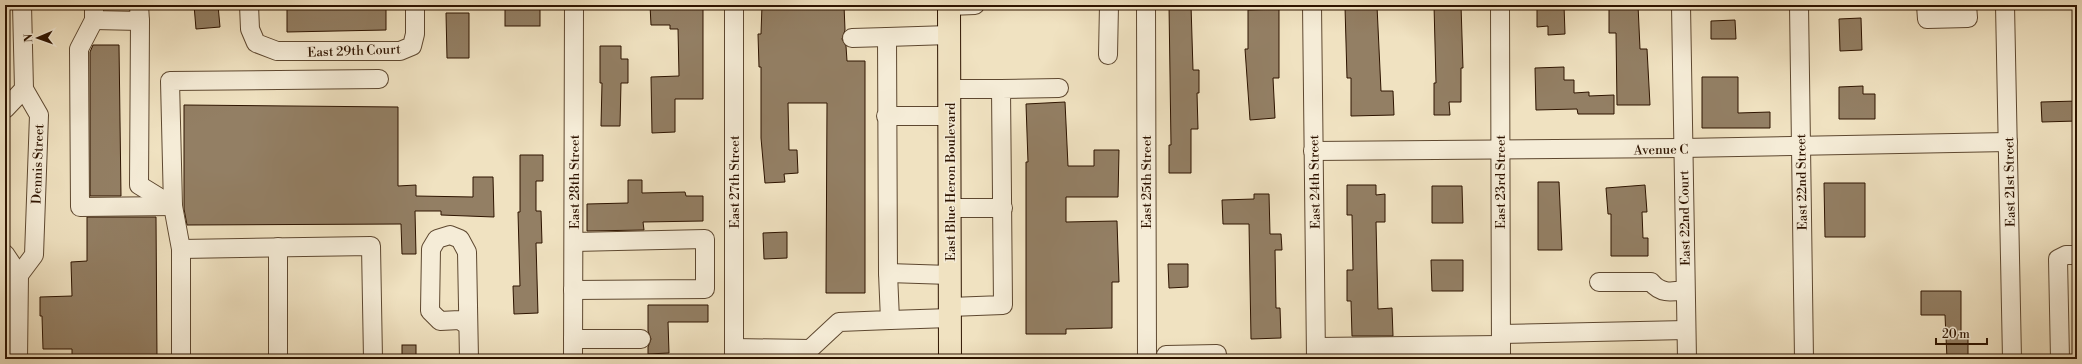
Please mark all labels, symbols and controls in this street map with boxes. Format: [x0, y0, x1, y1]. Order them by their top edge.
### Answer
north arrow [18, 18, 58, 58]
text: N [22, 33, 36, 43]
street label: East 29th Court [307, 41, 401, 61]
street label: East Blue Heron Boulevard [943, 102, 959, 261]
street label: Dennis Street [29, 123, 47, 204]
street label: East 22nd Street [1793, 133, 1811, 230]
street label: East 28th Street [567, 134, 583, 229]
street label: East 24th Street [1306, 134, 1324, 229]
street label: East 27th Street [727, 135, 743, 229]
street label: East 25th Street [1139, 135, 1155, 229]
street label: East 23rd Street [1493, 135, 1509, 229]
street label: East 21st Street [2001, 136, 2019, 227]
street label: Avenue C [1633, 142, 1688, 158]
street label: East 22nd Court [1676, 170, 1694, 266]
scale bar [1936, 320, 1987, 346]
text: 20 m [1942, 327, 1970, 342]

